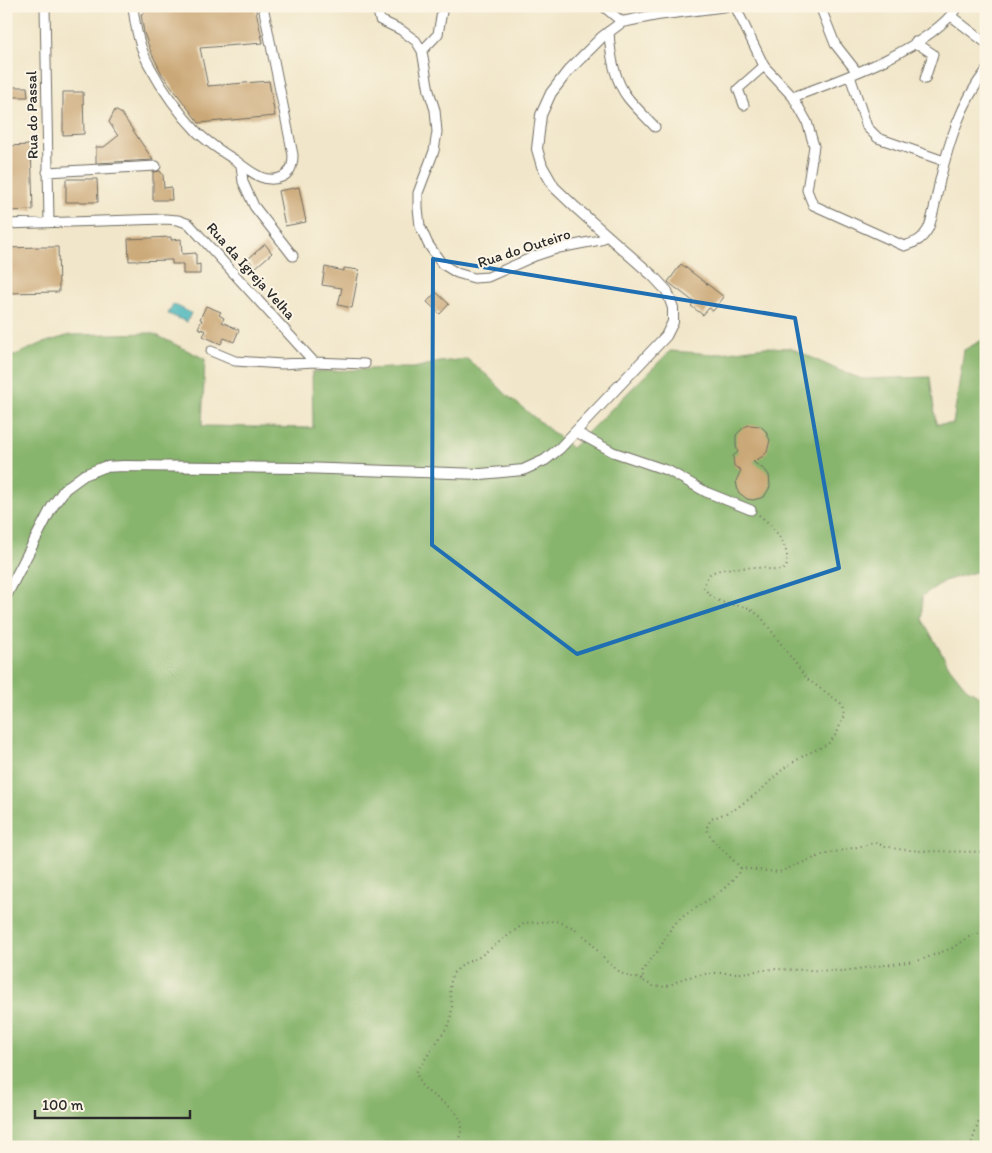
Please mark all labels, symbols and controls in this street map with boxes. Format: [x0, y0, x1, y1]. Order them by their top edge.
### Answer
street label: Rua do Passal [22, 70, 42, 159]
street label: Rua da Igreja Velha [203, 219, 299, 323]
street label: Rua do Outeiro [475, 224, 573, 272]
scale bar [35, 1088, 190, 1120]
text: 100 m [42, 1096, 84, 1114]

